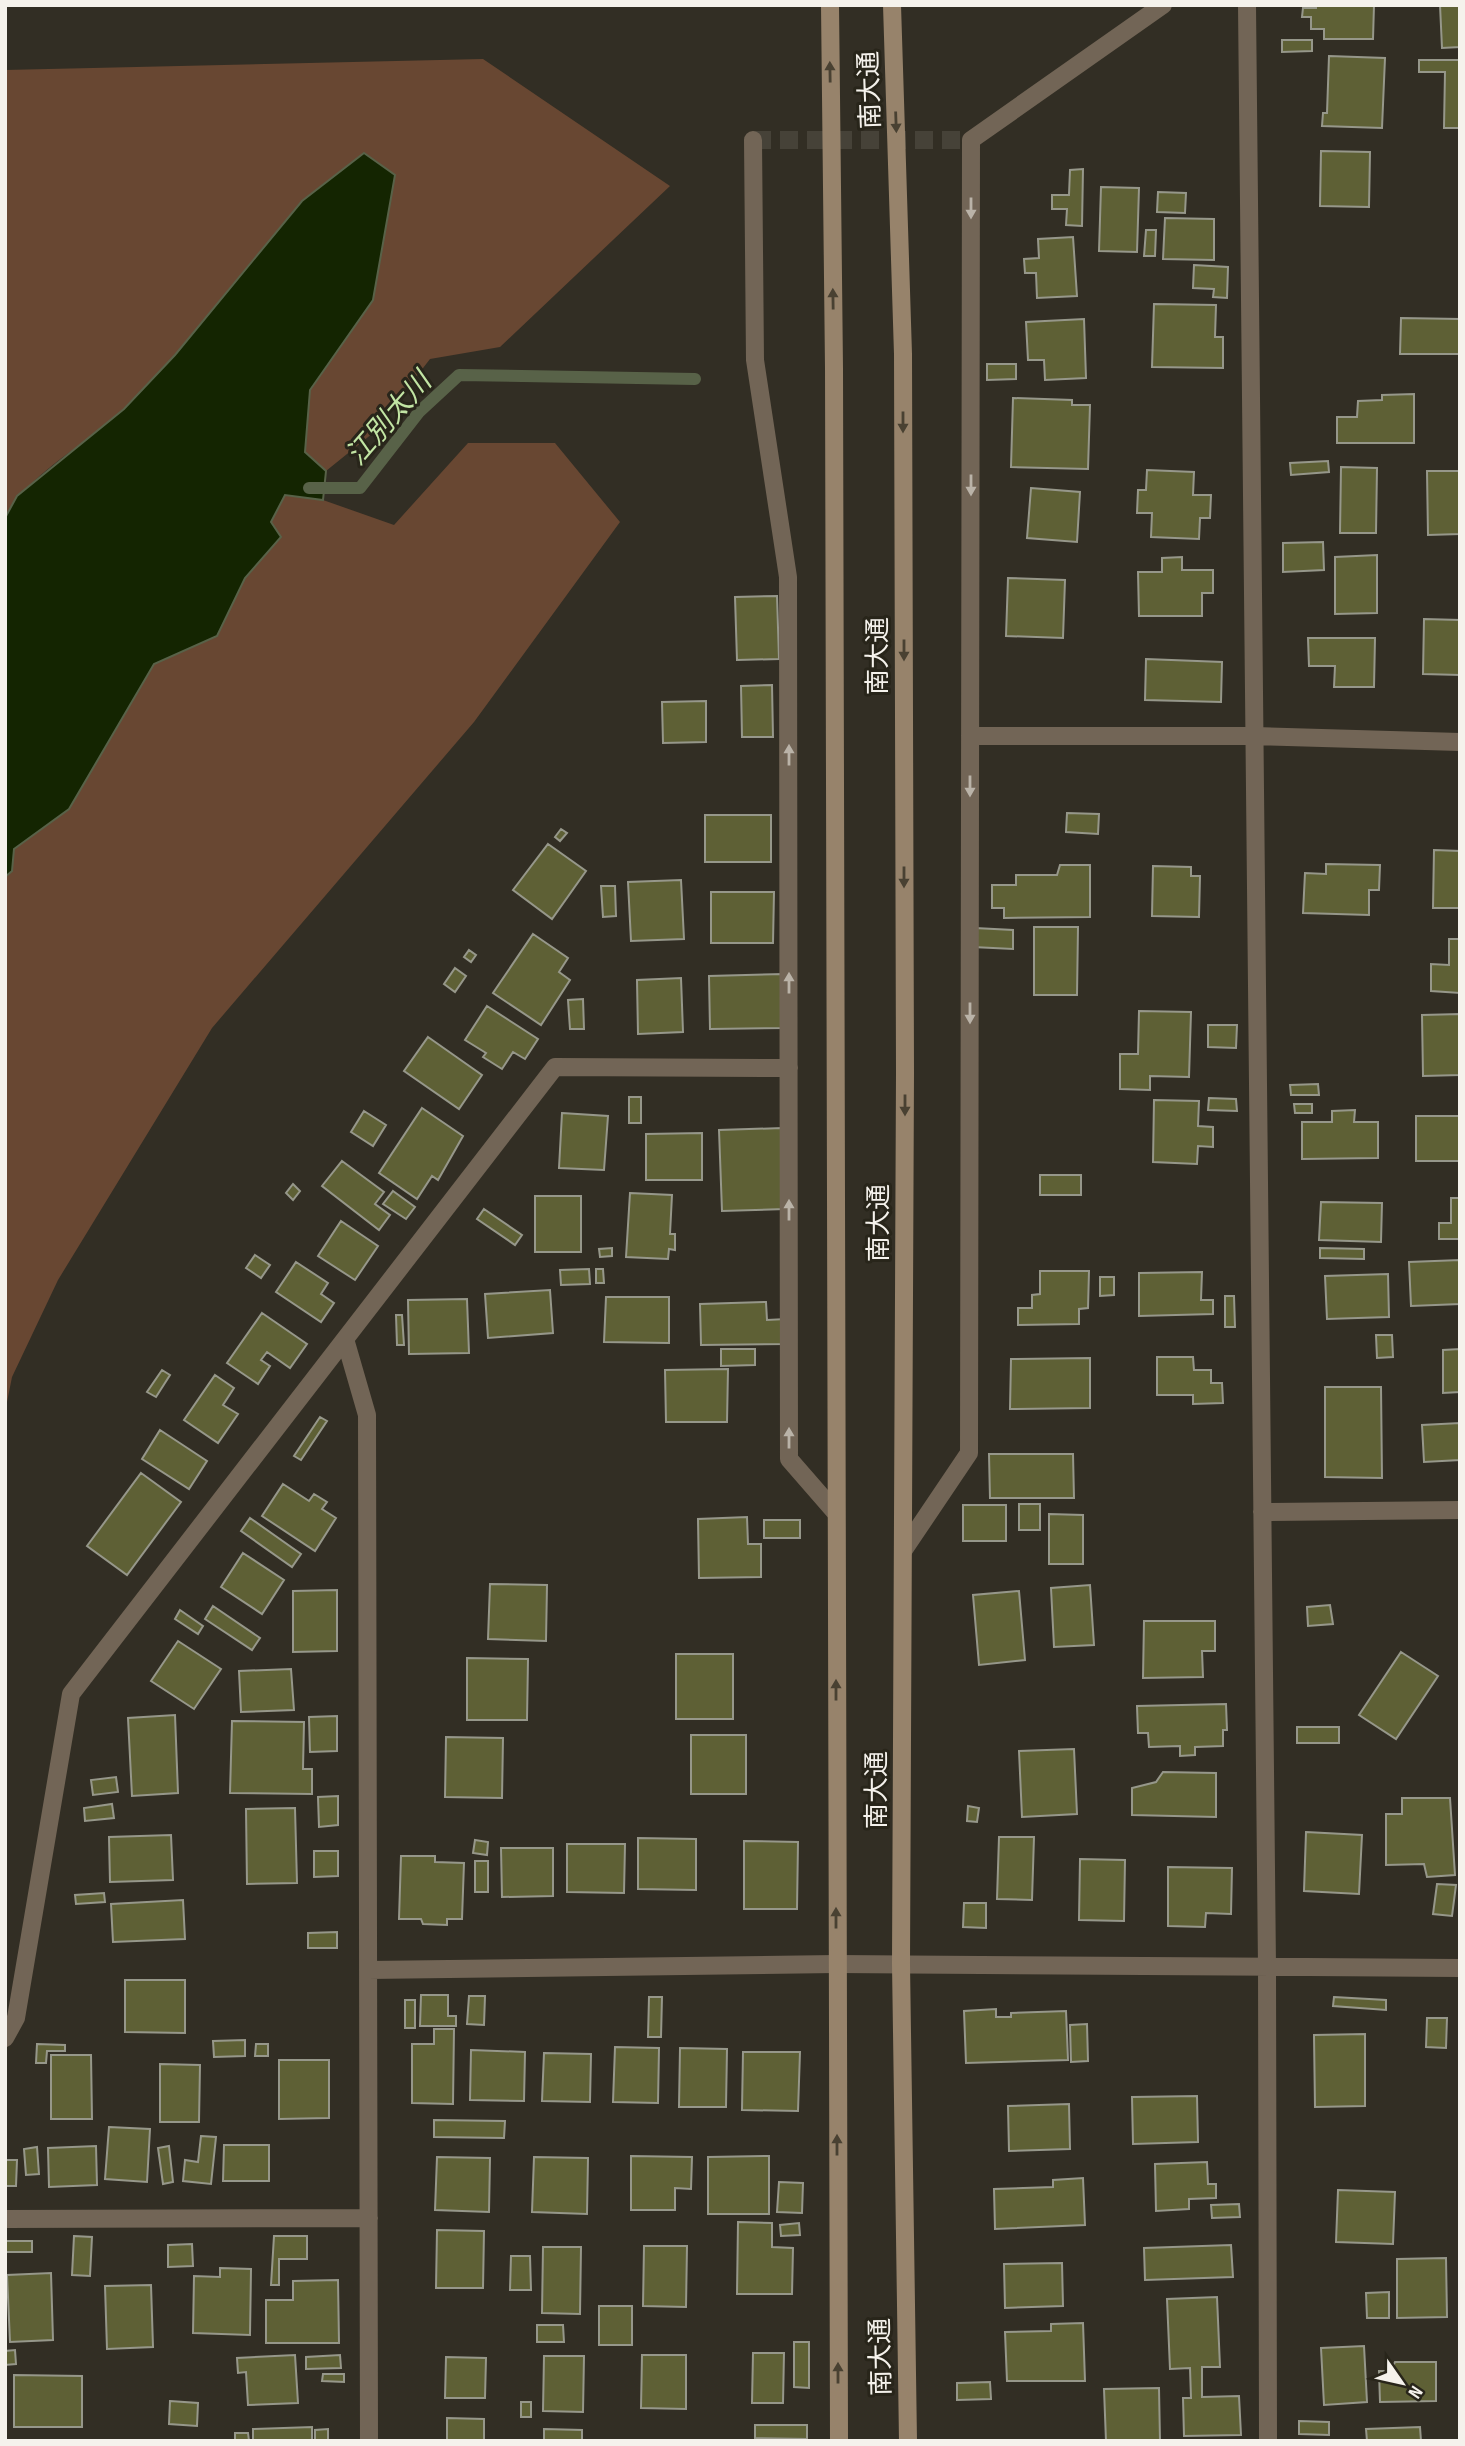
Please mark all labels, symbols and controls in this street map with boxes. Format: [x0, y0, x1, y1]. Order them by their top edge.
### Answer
street label: 南大通 [854, 50, 887, 129]
one-way arrow [825, 61, 836, 83]
one-way arrow [890, 112, 902, 134]
one-way arrow [965, 197, 977, 219]
one-way arrow [827, 288, 839, 310]
water label: 江別太川 [340, 364, 440, 472]
one-way arrow [897, 411, 909, 433]
one-way arrow [965, 474, 977, 496]
street label: 南大通 [863, 617, 894, 695]
one-way arrow [898, 639, 910, 661]
one-way arrow [783, 744, 795, 766]
one-way arrow [964, 775, 976, 797]
one-way arrow [898, 866, 910, 888]
one-way arrow [783, 971, 795, 993]
one-way arrow [964, 1002, 976, 1024]
one-way arrow [899, 1094, 911, 1116]
street label: 南大通 [864, 1184, 895, 1262]
one-way arrow [783, 1199, 795, 1221]
one-way arrow [783, 1426, 795, 1448]
one-way arrow [830, 1679, 842, 1701]
street label: 南大通 [862, 1751, 893, 1829]
one-way arrow [830, 1906, 842, 1928]
one-way arrow [831, 2134, 843, 2156]
street label: 南大通 [865, 2318, 898, 2396]
north arrow [1367, 2348, 1437, 2418]
one-way arrow [832, 2361, 844, 2383]
text: N [1402, 2381, 1427, 2402]

